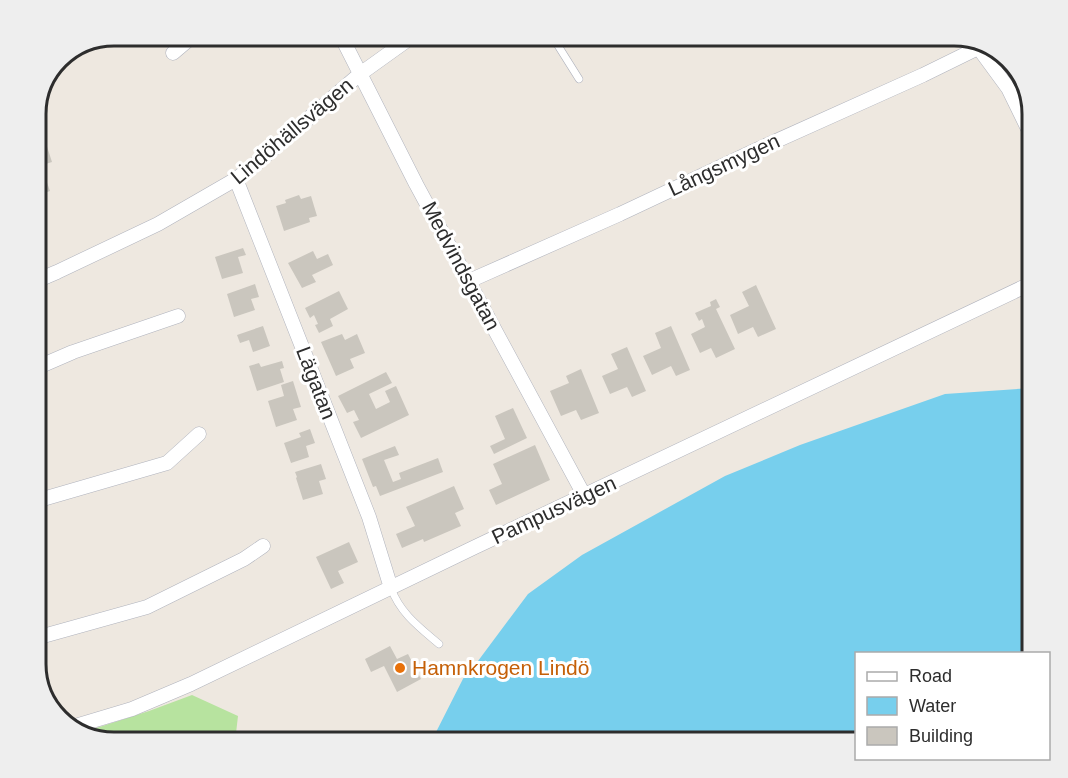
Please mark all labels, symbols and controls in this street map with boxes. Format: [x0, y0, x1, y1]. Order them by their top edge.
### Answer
street label: Lindöhällsvägen [226, 73, 357, 188]
street label: Långsmygen [664, 129, 783, 200]
street label: Medvindsgatan [418, 197, 505, 334]
street label: Lägatan [292, 343, 341, 422]
street label: Pampusvägen [488, 471, 619, 548]
legend [855, 652, 1050, 760]
place label: Hamnkrogen Lindö [412, 656, 589, 679]
marker: Hamnkrogen Lindö [393, 661, 407, 675]
text: Road [909, 666, 952, 686]
text: Water [909, 696, 956, 716]
text: Building [909, 726, 973, 746]

